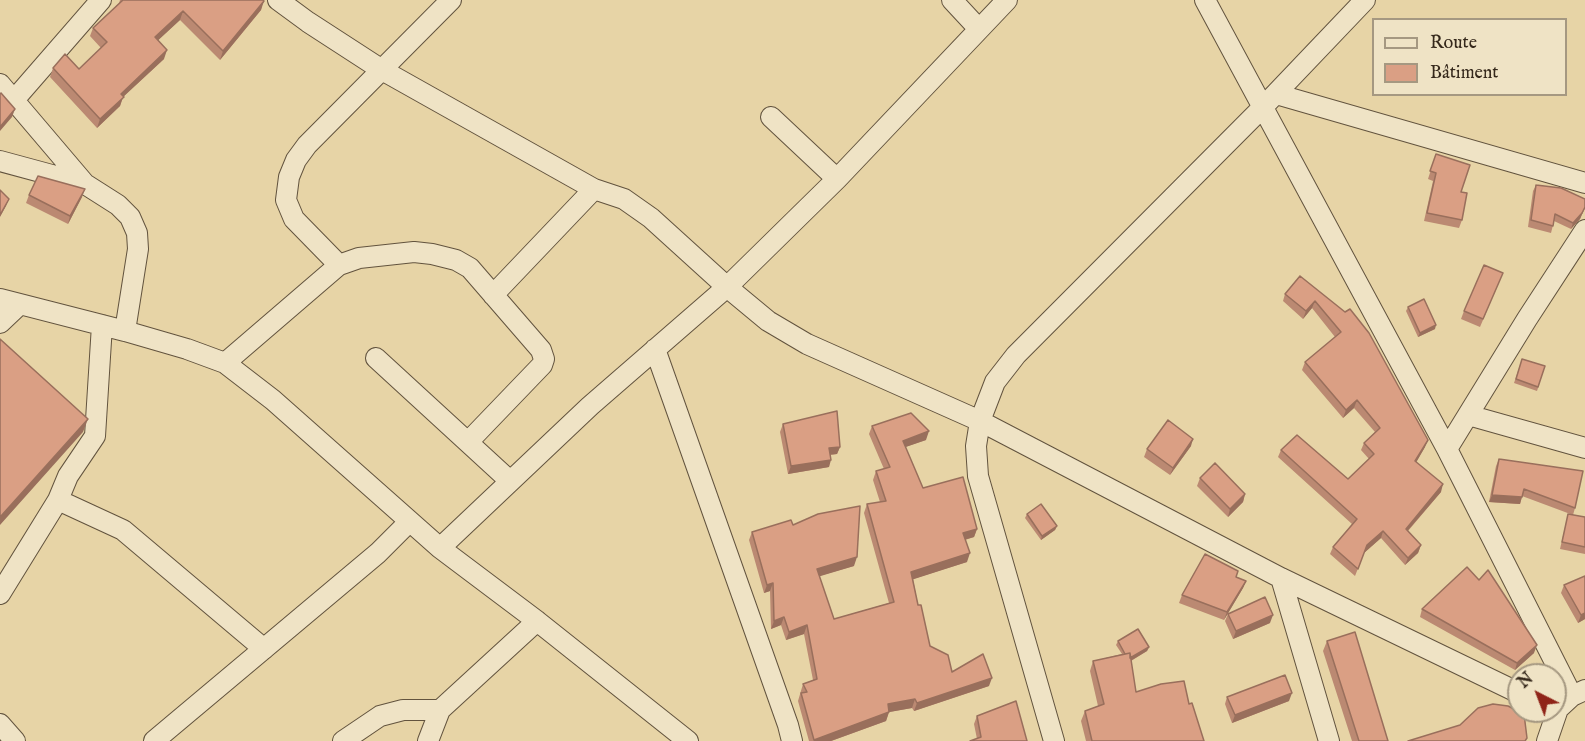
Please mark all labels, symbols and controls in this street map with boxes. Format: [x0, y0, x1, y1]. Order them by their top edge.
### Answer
legend [1372, 18, 1567, 96]
text: Route [1430, 32, 1477, 55]
text: Bâtiment [1430, 62, 1499, 85]
north arrow [1507, 663, 1567, 723]
text: N [1514, 669, 1538, 693]

